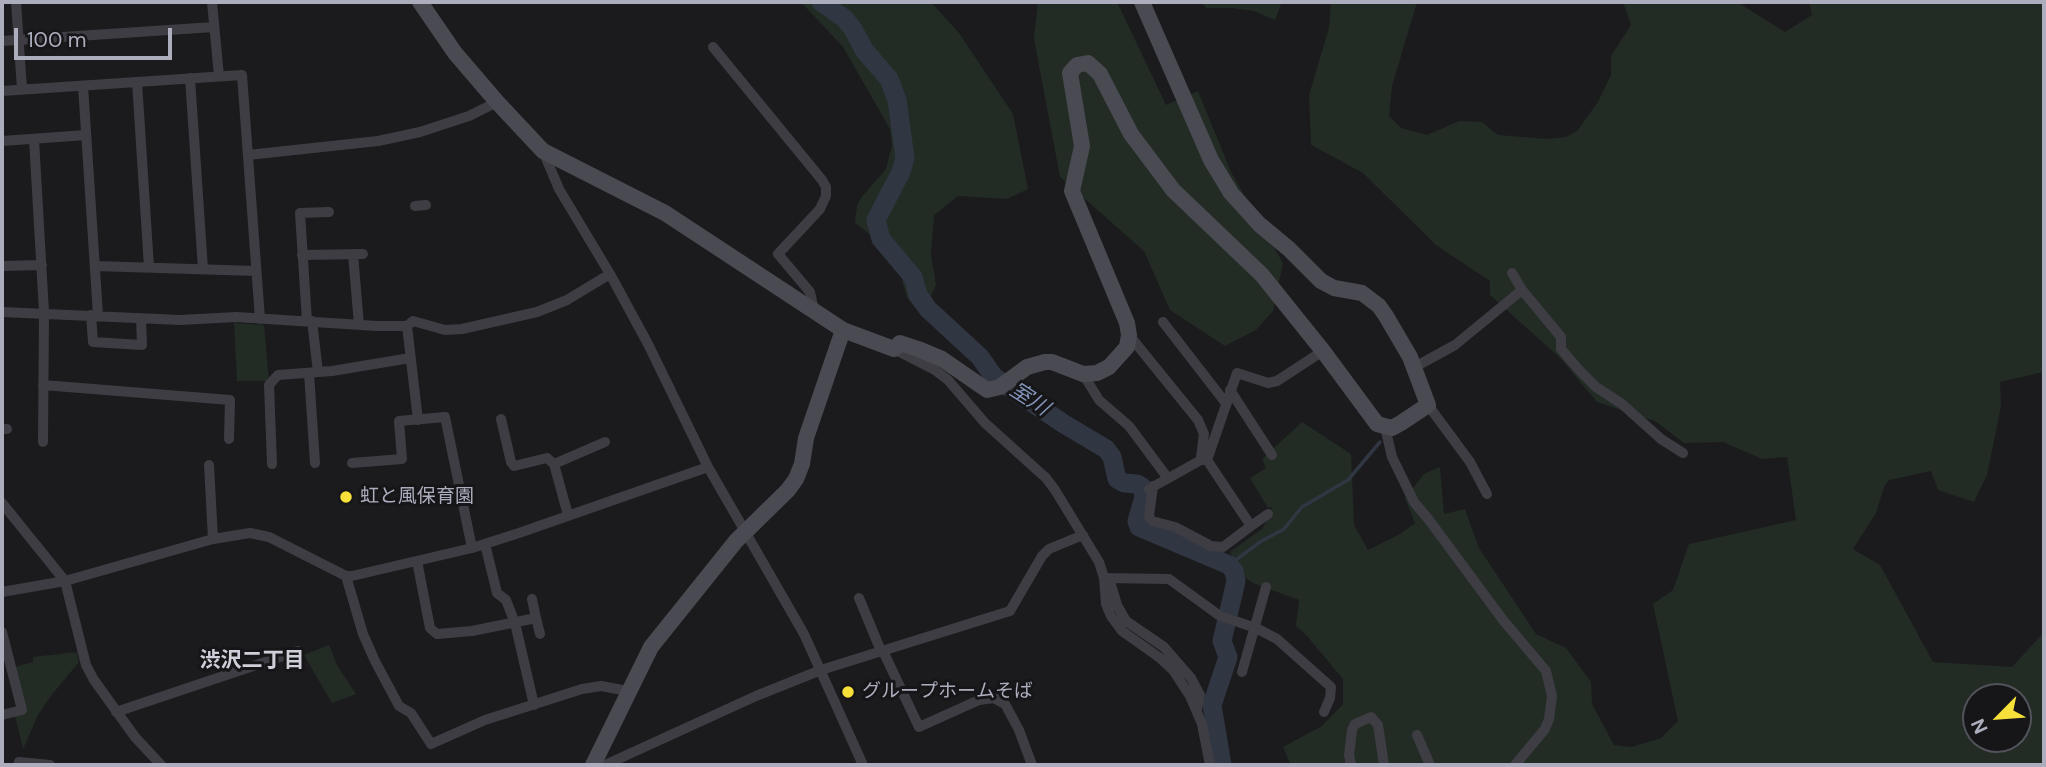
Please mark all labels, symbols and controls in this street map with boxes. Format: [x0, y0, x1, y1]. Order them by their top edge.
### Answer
scale bar [18, 14, 175, 58]
text: 100 m [27, 26, 87, 54]
water label: 室川 [1005, 378, 1053, 422]
place label: 虹と風保育園 [360, 486, 474, 508]
marker: 虹と風保育園 [338, 489, 354, 505]
district label: 渋沢二丁目 [200, 648, 304, 674]
place label: グループホームそば [862, 681, 1033, 703]
north arrow [1962, 683, 2032, 753]
marker: グループホームそば [840, 684, 856, 700]
text: N [1965, 715, 1994, 738]

